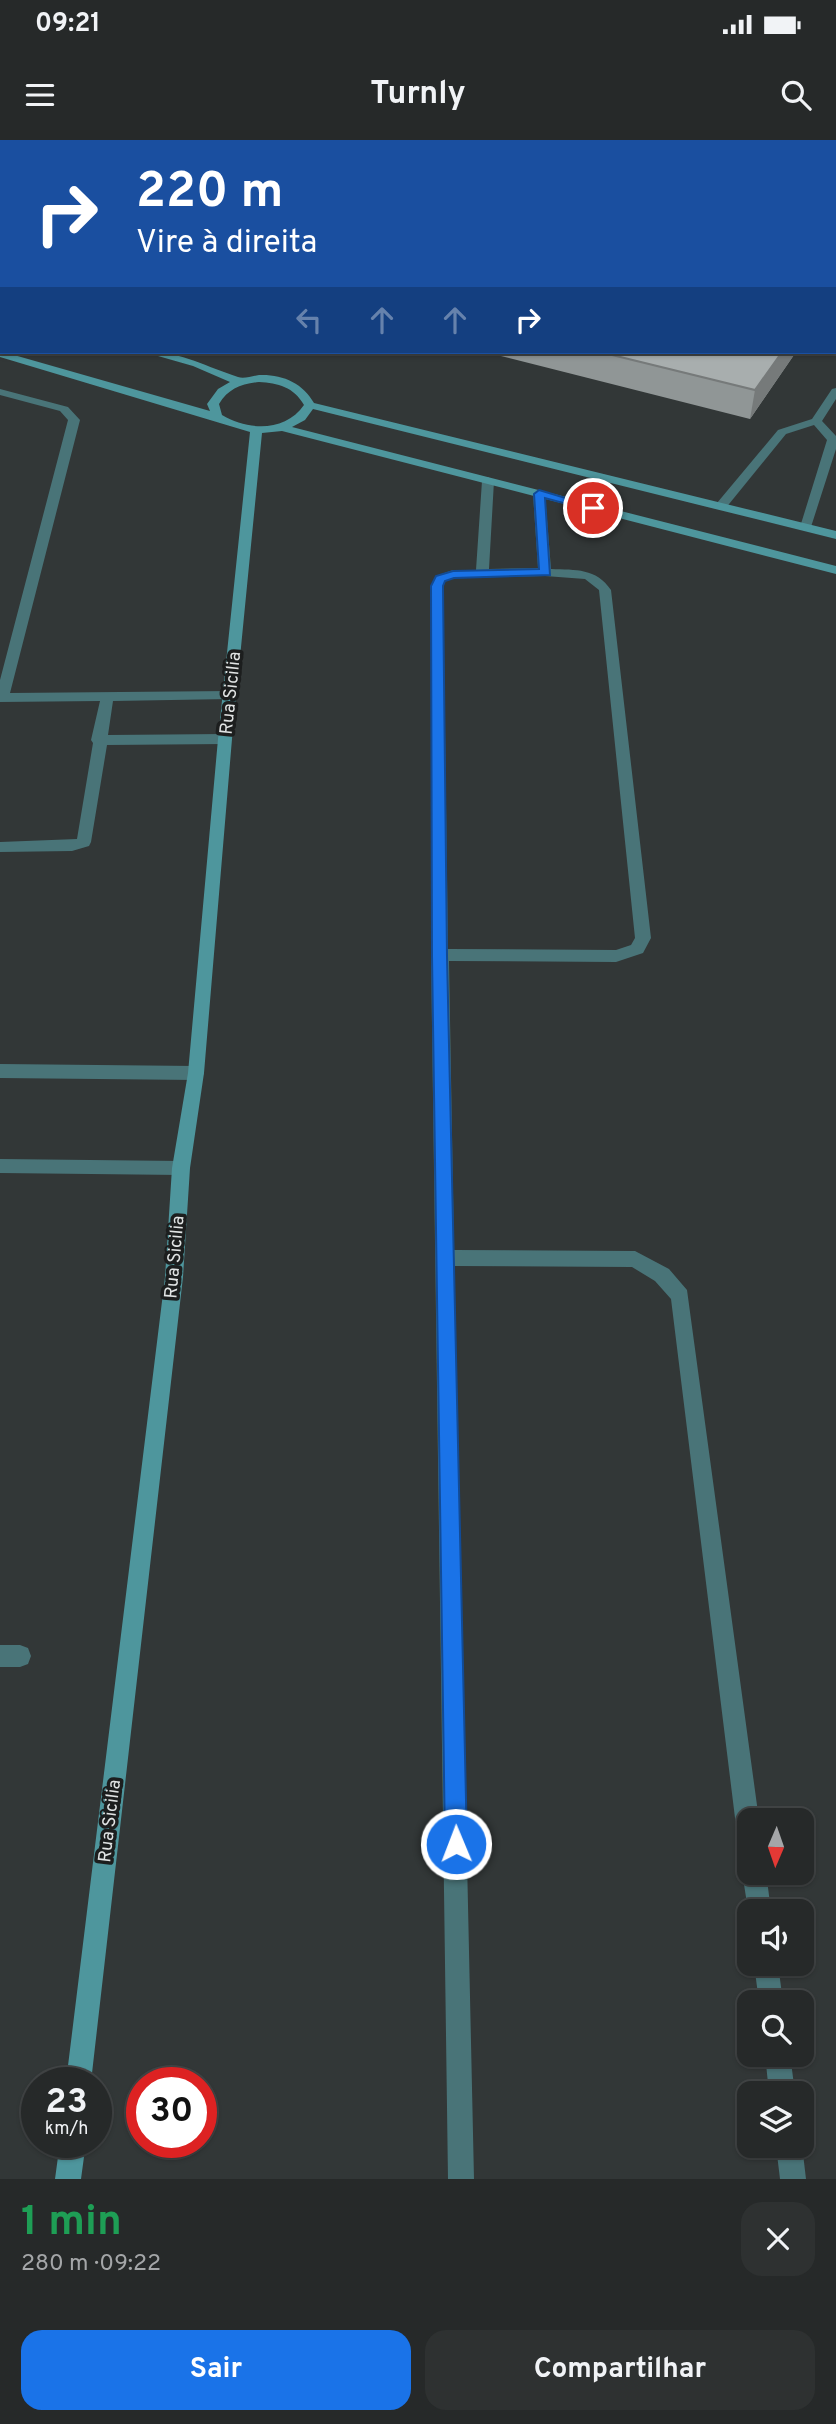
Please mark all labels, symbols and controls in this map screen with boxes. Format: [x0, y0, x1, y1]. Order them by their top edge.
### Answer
text: 09:21 [35, 8, 101, 41]
text: Turnly [370, 75, 466, 115]
icon: menu [21, 76, 59, 114]
icon: search [777, 76, 815, 114]
text: 220 m [136, 163, 283, 225]
icon: right [21, 168, 112, 259]
text: Vire à direita [136, 224, 317, 264]
icon: left [290, 301, 328, 339]
icon: ahead [363, 301, 401, 339]
icon: ahead [436, 301, 474, 339]
icon: right [509, 301, 547, 339]
pin [563, 478, 623, 538]
icon: arrive [574, 489, 612, 527]
street label: Rua Sicilia [216, 651, 247, 736]
street label: Rua Sicilia [160, 1215, 191, 1300]
street label: Rua Sicilia [94, 1778, 127, 1864]
position arrow [419, 1807, 493, 1881]
north arrow [737, 1808, 814, 1885]
map controls [737, 1808, 814, 2158]
button: sound [737, 1899, 814, 1976]
button: search [737, 1990, 814, 2067]
speed limit sign: 30 [126, 2067, 217, 2158]
text: 23 [45, 2081, 88, 2125]
button: layers [737, 2081, 814, 2158]
text: km/h [45, 2118, 88, 2141]
text: 1 min [21, 2197, 122, 2250]
button: close [741, 2202, 815, 2276]
text: 280 m · 09:22 [21, 2250, 161, 2279]
button: Sair [21, 2330, 411, 2410]
button: Compartilhar [425, 2330, 815, 2410]

